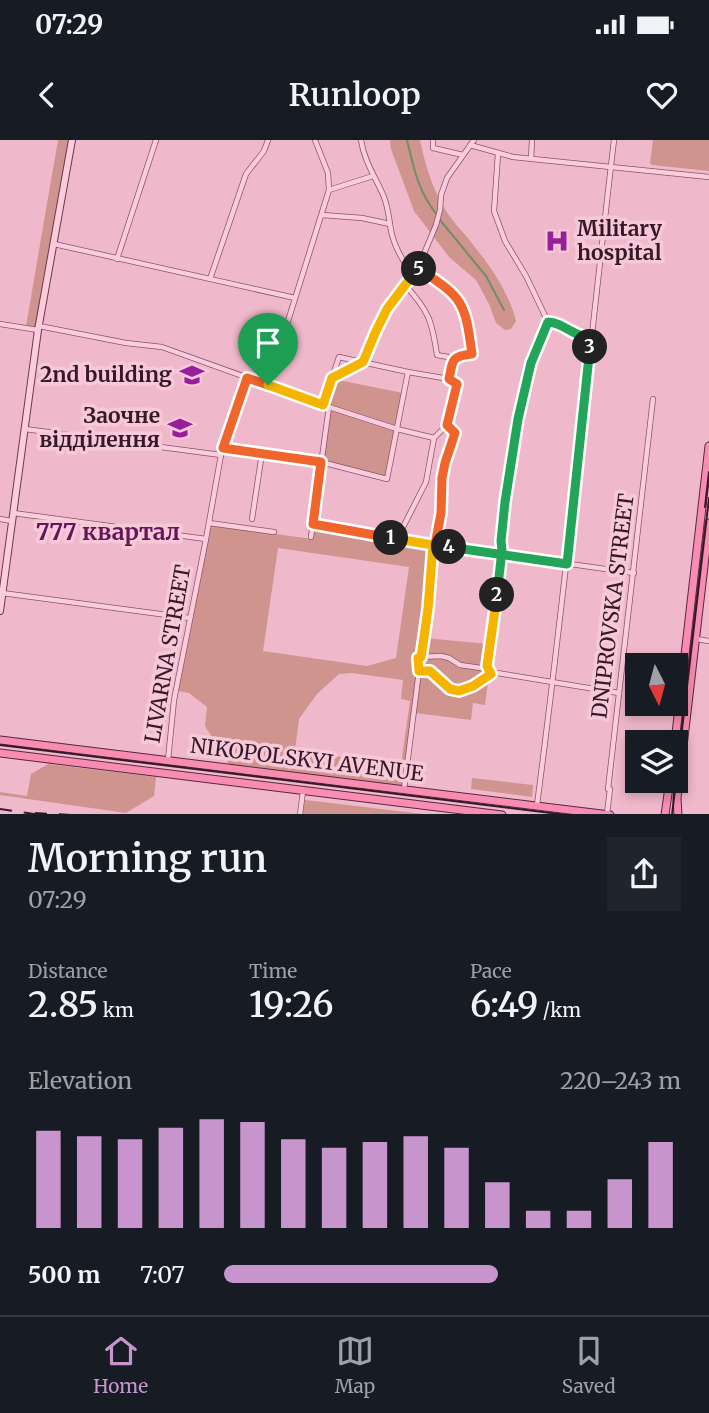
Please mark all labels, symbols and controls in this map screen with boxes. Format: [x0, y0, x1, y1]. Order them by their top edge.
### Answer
text: 07:29 [35, 8, 103, 41]
text: Runloop [288, 75, 421, 115]
icon: back [28, 76, 66, 114]
icon: heart [643, 76, 681, 114]
place label: Military hospital [577, 215, 663, 266]
hospital icon: Military hospital [543, 227, 571, 255]
pin: 5 [402, 251, 436, 286]
text: 5 [413, 256, 424, 280]
pin [238, 313, 298, 385]
icon: arrive [249, 324, 287, 362]
pin: 3 [572, 330, 608, 364]
text: 3 [584, 334, 595, 358]
place label: 2nd building [40, 361, 172, 388]
school or university icon: 2nd building [178, 361, 206, 389]
place label: Заочне відділення [39, 402, 160, 453]
school or university icon: Заочне відділення [166, 414, 194, 442]
street label: DNIPROVSKA STREET [585, 492, 640, 720]
district label: 777 квартал [36, 517, 180, 546]
pin: 1 [374, 520, 408, 556]
text: 1 [386, 525, 395, 549]
pin: 4 [432, 530, 466, 564]
text: 4 [442, 534, 455, 558]
street label: LIVARNA STREET [139, 562, 197, 745]
pin: 2 [480, 578, 514, 612]
text: 2 [491, 582, 502, 606]
north arrow [625, 653, 688, 716]
map controls [625, 653, 688, 793]
button: layers [625, 730, 688, 793]
street label: NIKOPOLSKYI AVENUE [189, 732, 426, 787]
text: Morning run [28, 835, 267, 882]
button: share [607, 837, 681, 911]
text: 07:29 [28, 885, 87, 914]
text: Distance [28, 959, 107, 983]
text: Time [249, 959, 297, 983]
text: Pace [470, 959, 512, 983]
text: 2.85 [28, 983, 98, 1027]
text: 19:26 [249, 983, 334, 1027]
text: 6:49 [470, 983, 538, 1027]
text: km [98, 998, 134, 1022]
text: /km [538, 998, 581, 1022]
text: Elevation [28, 1066, 132, 1095]
text: 220–243 m [560, 1066, 681, 1095]
text: 500 m [28, 1260, 100, 1289]
text: 7:07 [140, 1260, 185, 1289]
tab: Home [93, 1332, 148, 1398]
tab: Map [335, 1332, 375, 1398]
tab: Saved [562, 1332, 616, 1398]

